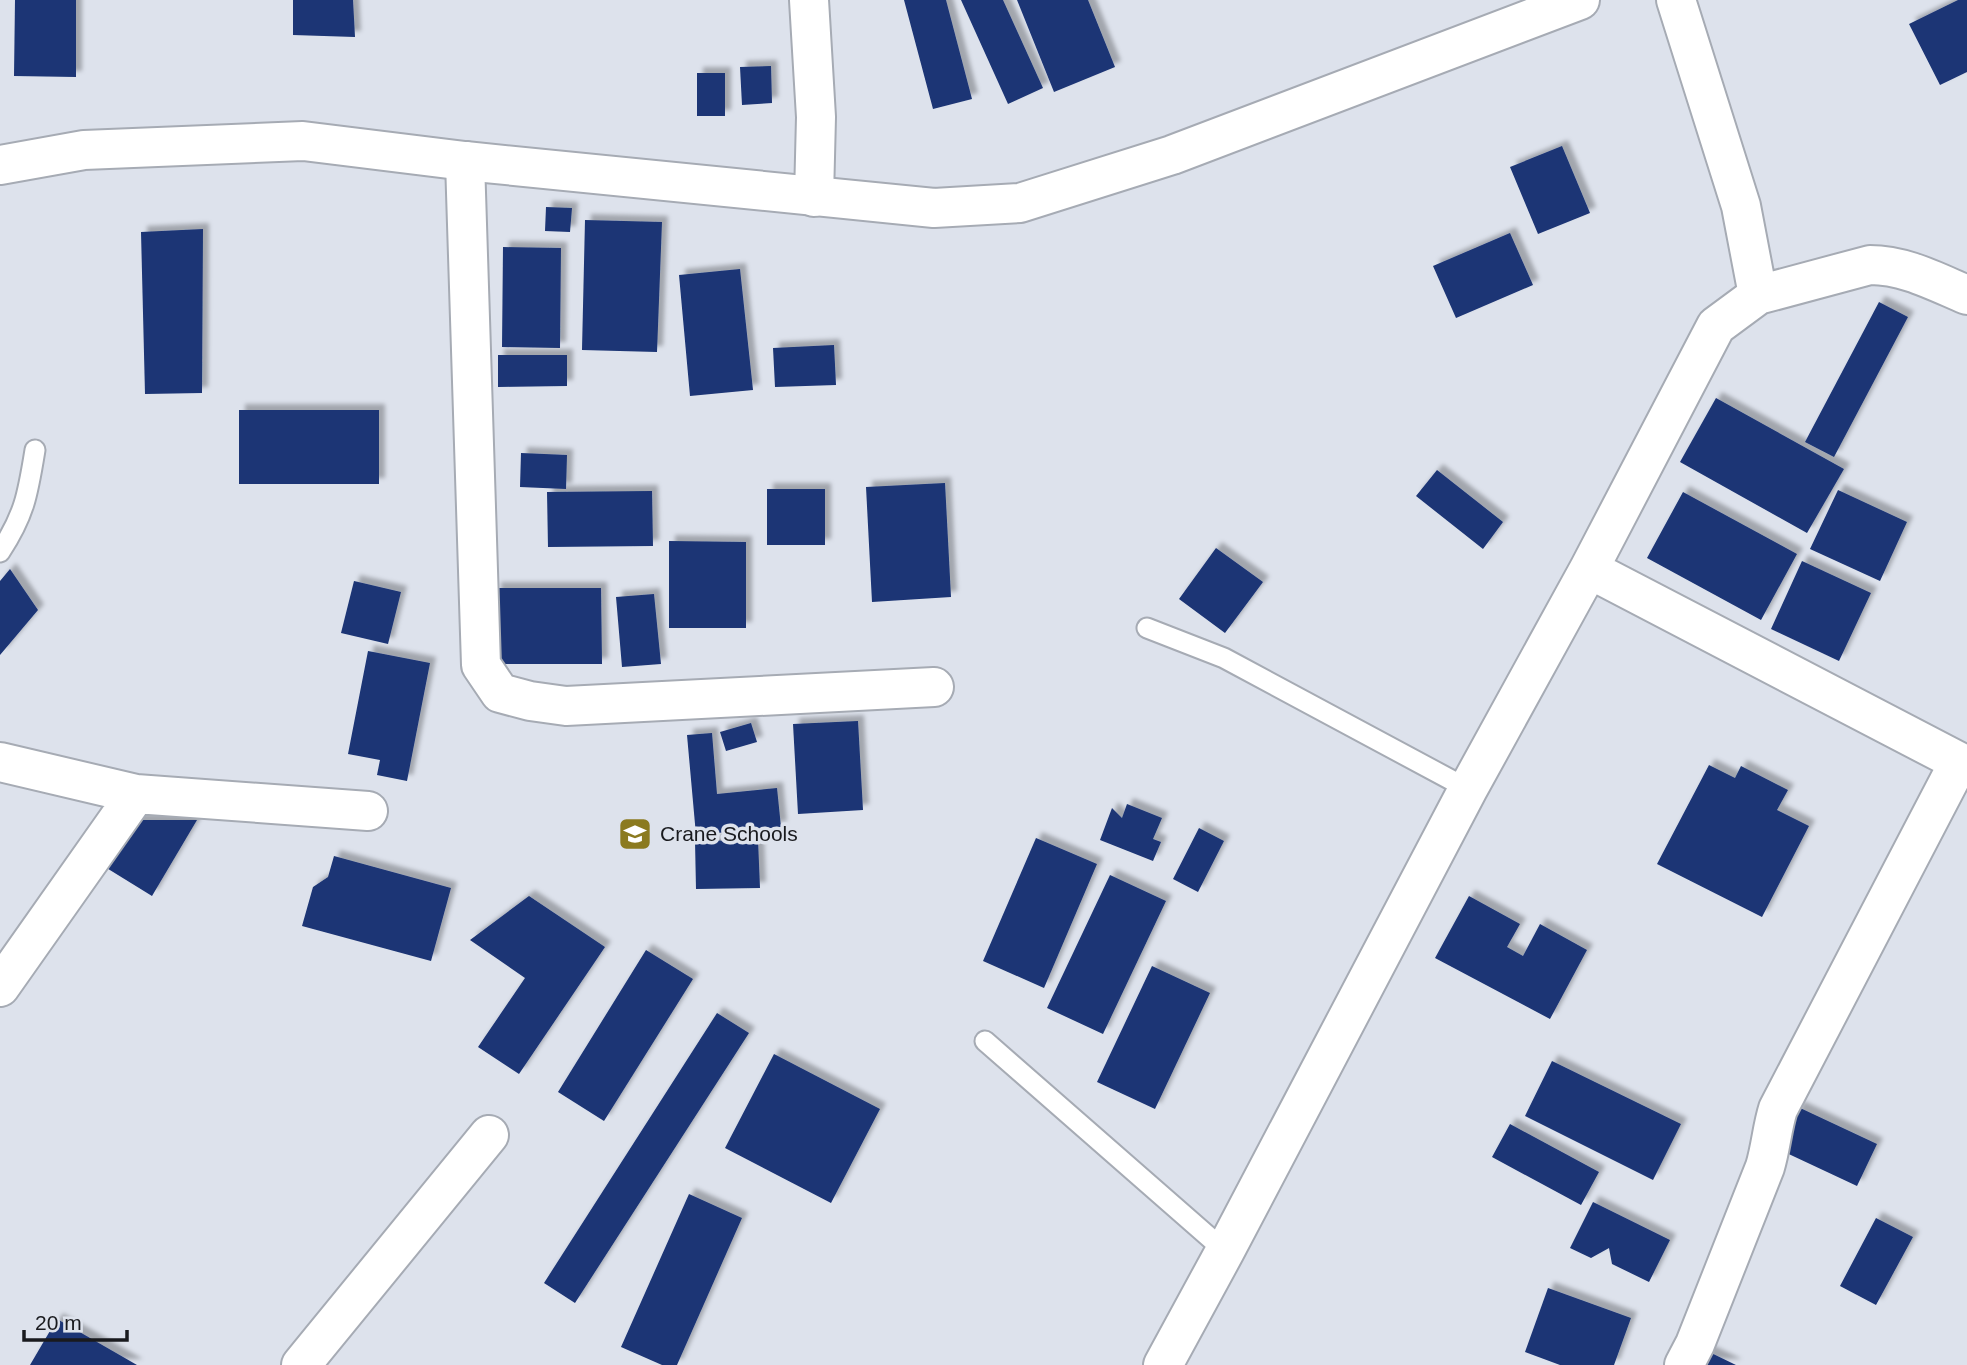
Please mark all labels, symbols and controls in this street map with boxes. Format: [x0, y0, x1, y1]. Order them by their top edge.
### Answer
school or university icon: Crane Schools [616, 815, 654, 853]
place label: Crane Schools [660, 822, 798, 845]
scale bar [24, 1298, 128, 1342]
text: 20 m [35, 1311, 82, 1334]

